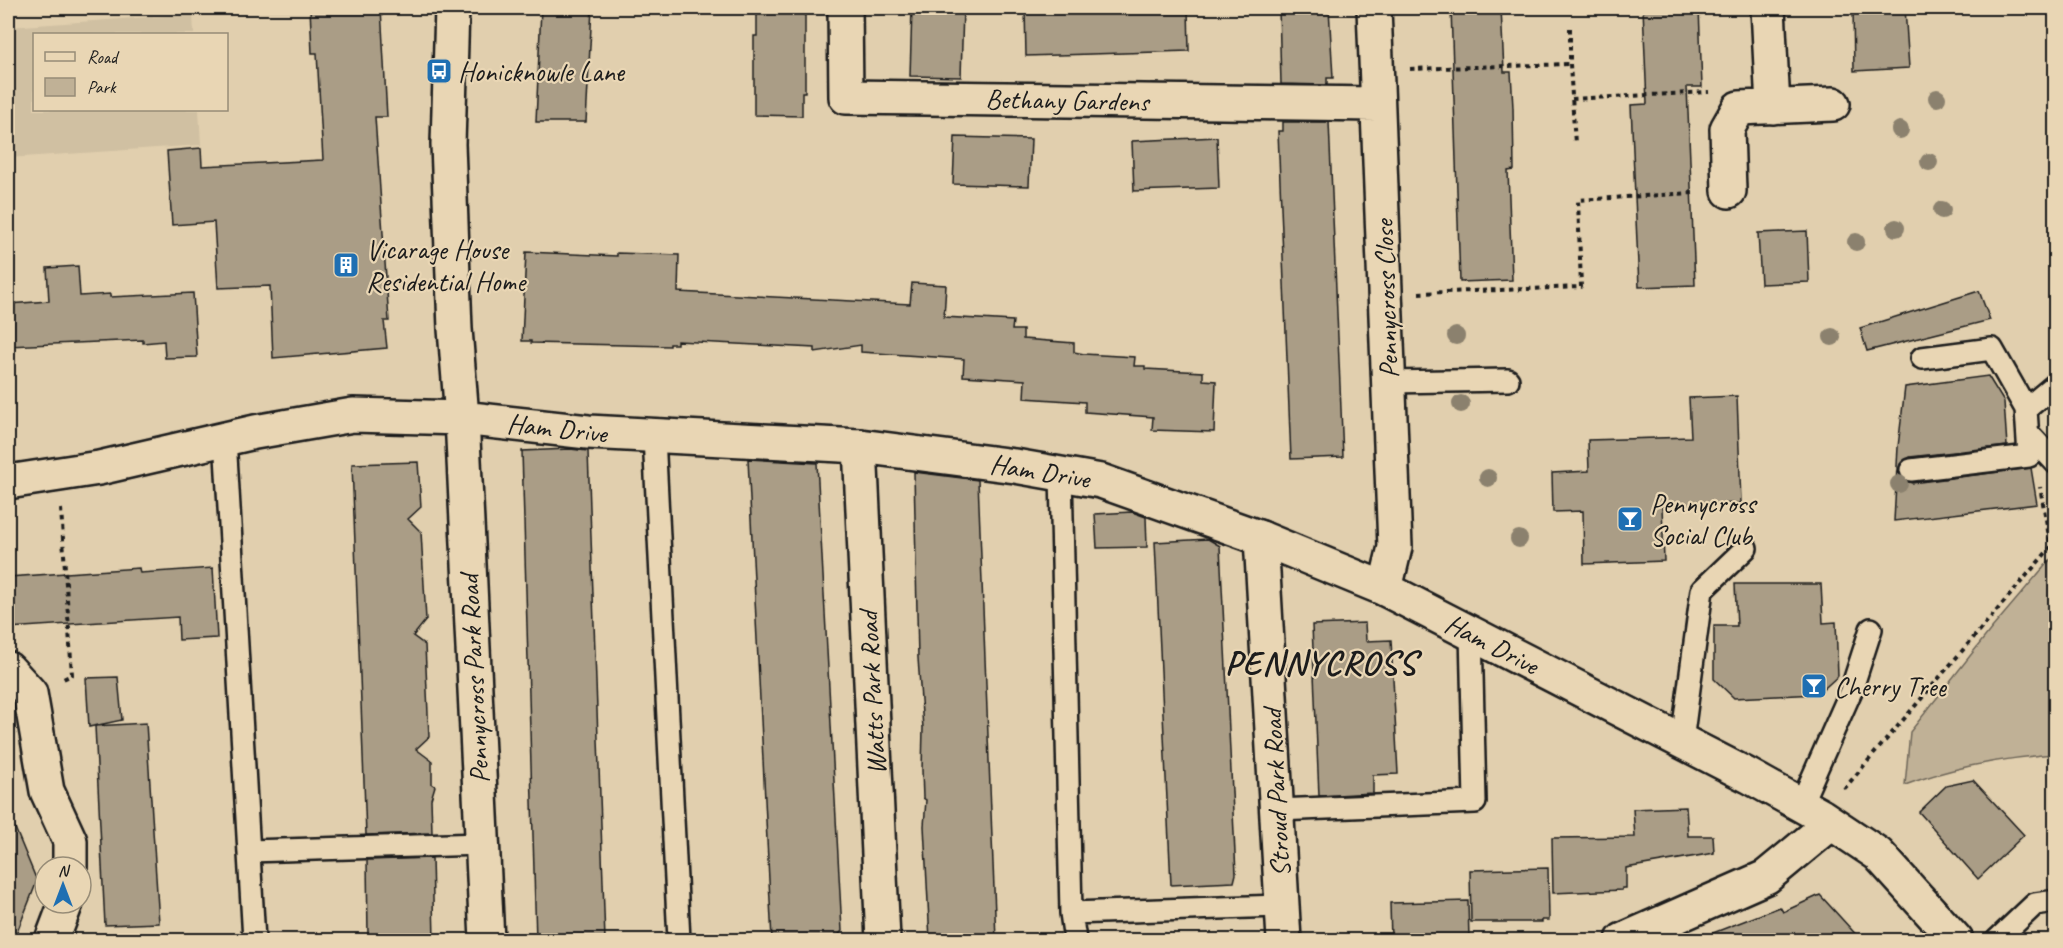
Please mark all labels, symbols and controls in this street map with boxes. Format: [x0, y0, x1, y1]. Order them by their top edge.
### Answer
legend [33, 33, 228, 111]
text: Road [87, 46, 120, 68]
place label: Honicknowle Lane [458, 54, 626, 89]
bus stop icon: Honicknowle Lane [424, 56, 454, 86]
text: Park [87, 76, 117, 98]
street label: Bethany Gardens [985, 81, 1151, 119]
street label: Pennycross Close [1366, 217, 1406, 379]
place label: Vicarage House Residential Home [366, 232, 527, 299]
building icon: Vicarage House Residential Home [331, 250, 361, 280]
street label: Ham Drive [505, 405, 611, 451]
street label: Ham Drive [988, 446, 1094, 496]
place label: Pennycross Social Club [1650, 486, 1758, 553]
bar icon: Pennycross Social Club [1615, 504, 1645, 534]
street label: Pennycross Park Road [451, 570, 497, 784]
street label: Watts Park Road [850, 606, 894, 776]
street label: Ham Drive [1439, 606, 1546, 683]
district label: PENNYCROSS [1225, 641, 1423, 684]
place label: Cherry Tree [1834, 669, 1947, 704]
bar icon: Cherry Tree [1799, 671, 1829, 701]
street label: Stroud Park Road [1254, 704, 1298, 878]
north arrow [33, 855, 93, 915]
text: N [58, 861, 71, 881]

